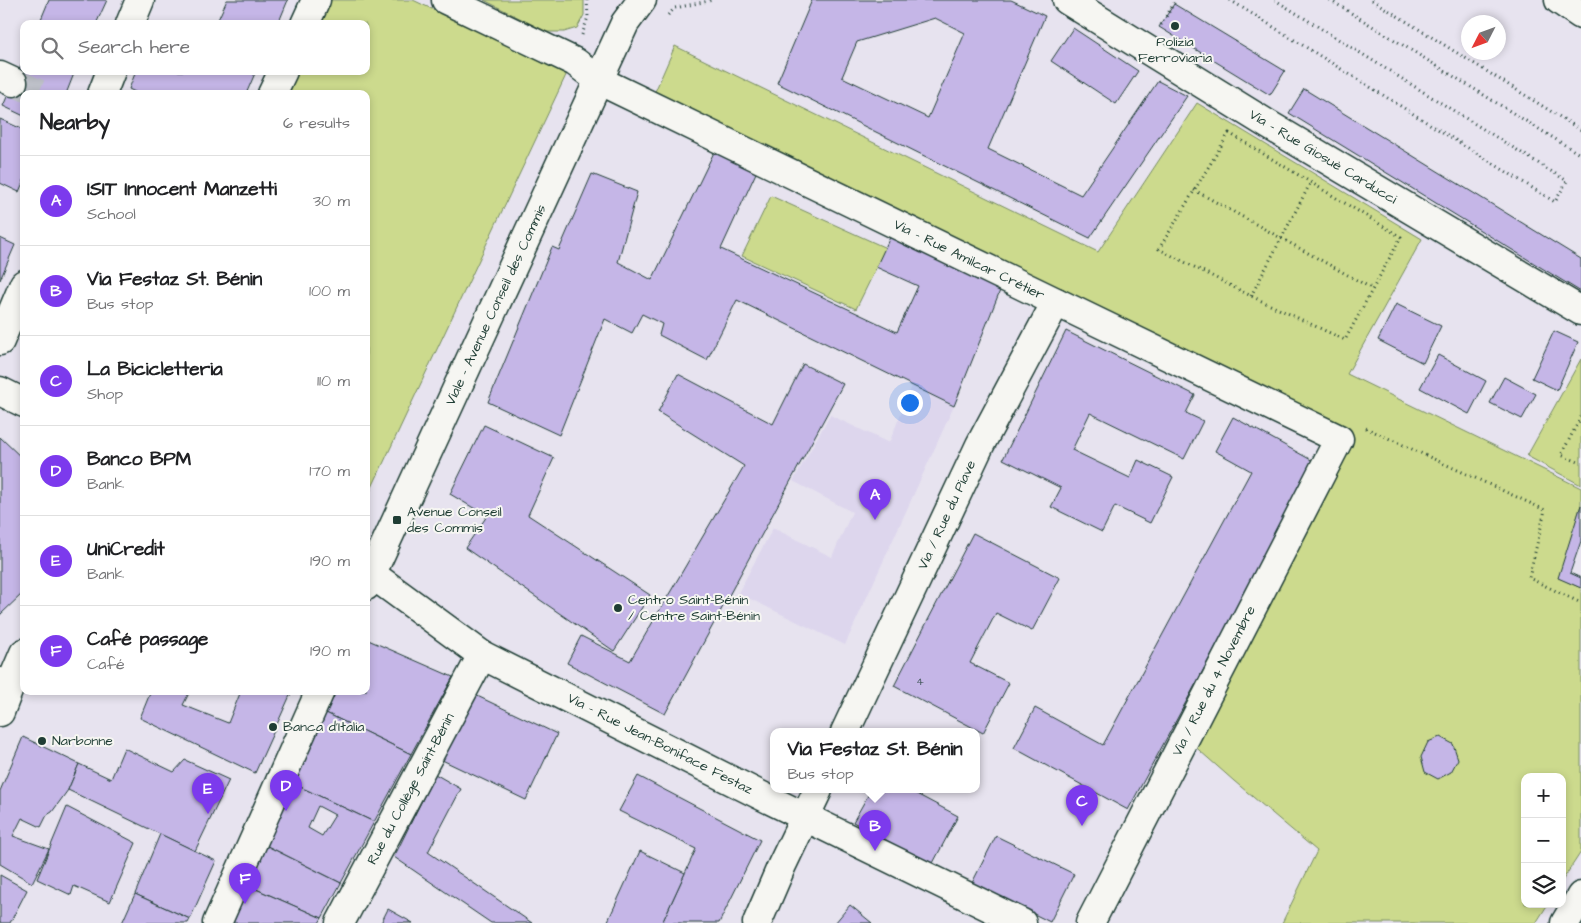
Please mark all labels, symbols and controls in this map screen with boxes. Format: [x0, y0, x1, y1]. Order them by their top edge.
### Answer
north arrow [1461, 15, 1506, 60]
search box [20, 20, 370, 75]
marker: Polizia Ferroviaria [1169, 20, 1181, 32]
place label: Polizia Ferroviaria [1138, 32, 1212, 68]
icon: search [38, 34, 66, 62]
text: Search here [78, 34, 190, 61]
street label: Via - Rue Giosuè Carducci [1245, 105, 1401, 209]
text: Nearby [40, 108, 110, 137]
text: 6 results [283, 112, 350, 134]
text: ISIT Innocent Manzetti [87, 176, 277, 203]
text: A [51, 190, 61, 212]
text: 30 m [313, 190, 350, 212]
street label: Viale - Avenue Conseil des Commis [440, 201, 552, 409]
text: School [87, 203, 136, 225]
street label: Via - Rue Amilcar Crétier [890, 215, 1048, 305]
text: Via Festaz St. Bénin [87, 266, 262, 293]
text: B [50, 280, 62, 302]
text: 100 m [309, 280, 350, 302]
text: Bus stop [87, 293, 153, 315]
text: La Bicicletteria [87, 356, 223, 383]
text: C [50, 370, 62, 392]
text: 110 m [317, 370, 350, 392]
text: Shop [87, 383, 123, 405]
your location [897, 390, 923, 416]
text: Banco BPM [87, 446, 191, 473]
street label: Via / Rue du Piave [913, 457, 981, 573]
text: D [51, 460, 61, 482]
text: 170 m [309, 460, 350, 482]
text: Bank [87, 473, 124, 495]
pin: A [859, 479, 891, 520]
place label: Avenue Conseil des Commis [407, 502, 502, 538]
marker: Avenue Conseil des Commis [391, 514, 403, 526]
text: UniCredit [87, 536, 165, 563]
text: E [51, 550, 61, 572]
text: 190 m [310, 550, 350, 572]
text: Bank [87, 563, 124, 585]
place label: Centro Saint-Bénin / Centre Saint-Bénin [628, 590, 760, 626]
marker: Centro Saint-Bénin / Centre Saint-Bénin [612, 602, 624, 614]
street label: Via / Rue du 4 Novembre [1167, 602, 1261, 760]
text: Café passage [87, 626, 208, 653]
text: F [50, 640, 62, 662]
text: 190 m [310, 640, 350, 662]
text: Café [87, 653, 125, 675]
house number: 4 [916, 674, 924, 689]
street label: Via - Rue Jean-Boniface Festaz [564, 688, 756, 800]
street label: Rue du Collège Saint-Bénin [362, 710, 460, 868]
place label: Banca d'Italia [283, 717, 364, 737]
marker: Banca d'Italia [267, 721, 279, 733]
popup [770, 728, 980, 793]
place label: Narbonne [52, 731, 113, 751]
marker: Narbonne [36, 735, 48, 747]
text: Via Festaz St. Bénin [787, 736, 963, 763]
text: Bus stop [787, 763, 854, 785]
pin: D [270, 770, 302, 811]
pin: E [192, 773, 224, 814]
map controls [1521, 773, 1566, 908]
button: + [1521, 773, 1566, 818]
pin: C [1066, 785, 1098, 826]
pin: B [859, 810, 891, 851]
button: − [1521, 818, 1566, 863]
pin: F [229, 863, 261, 904]
button: layers [1521, 863, 1566, 908]

